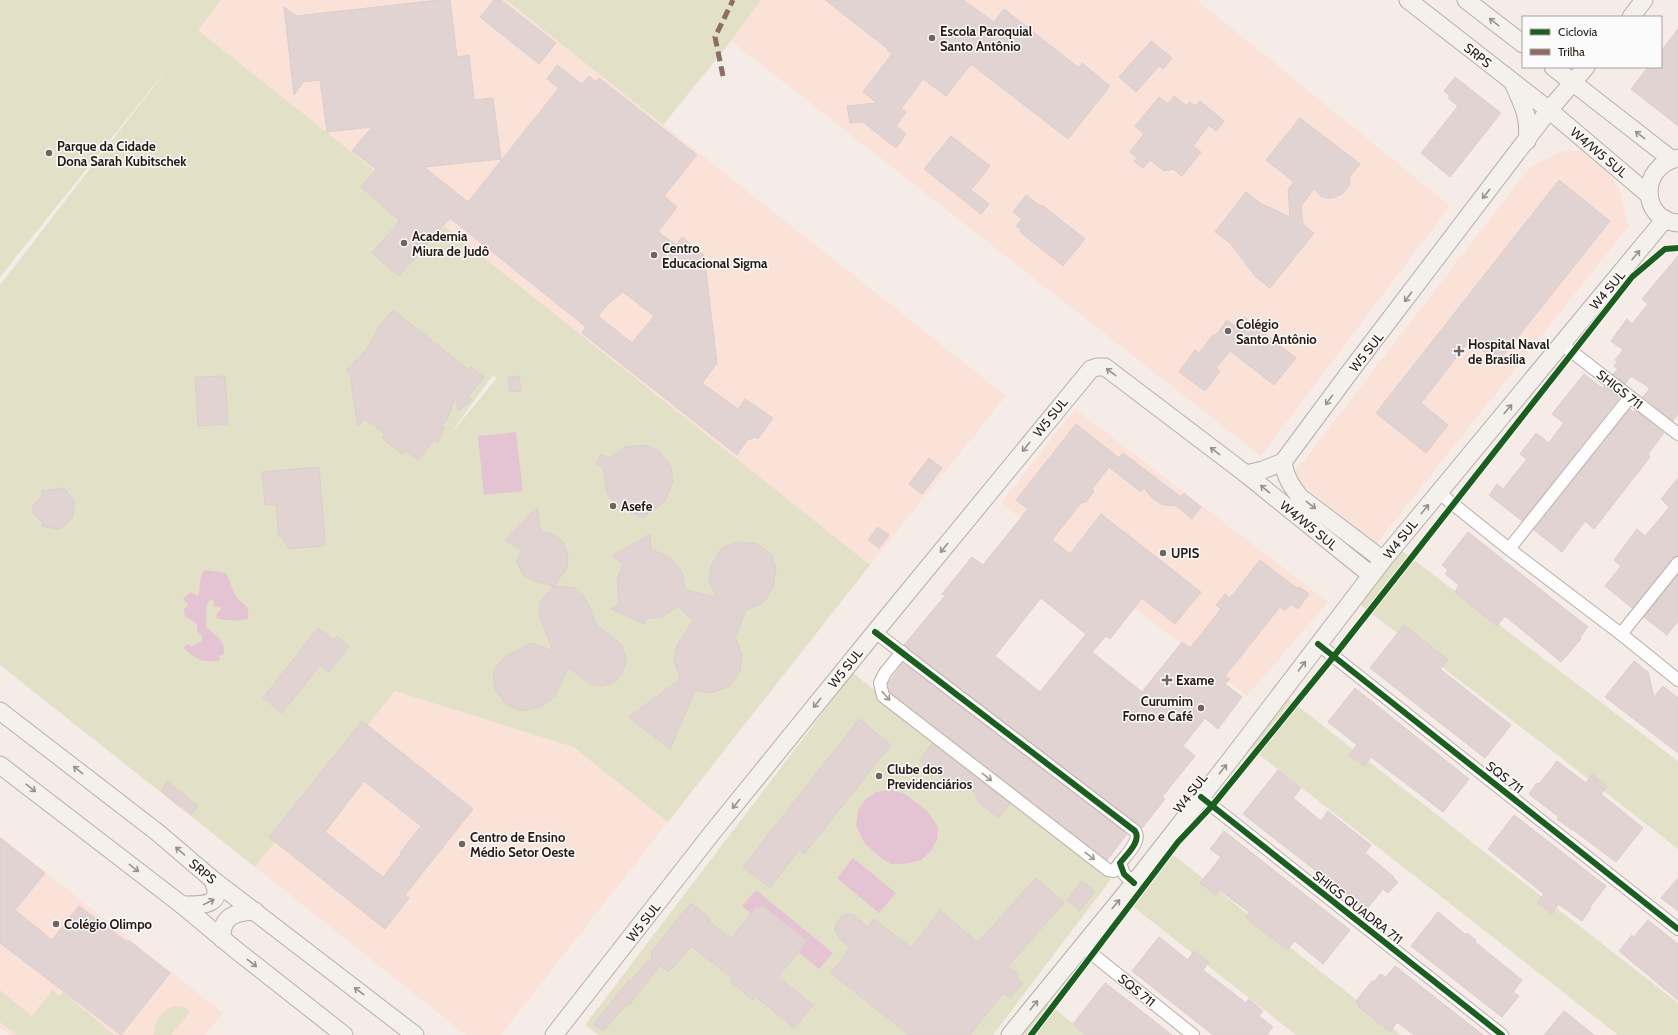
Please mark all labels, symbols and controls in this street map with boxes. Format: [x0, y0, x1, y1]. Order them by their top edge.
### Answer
legend [1522, 16, 1662, 68]
one-way arrow [1489, 18, 1500, 26]
place label: Escola Paroquial Santo Antônio [940, 23, 1033, 54]
text: Ciclovia [1558, 24, 1597, 39]
marker: Escola Paroquial Santo Antônio [927, 33, 937, 43]
street label: SRPS [1461, 39, 1495, 71]
text: Trilha [1558, 44, 1585, 59]
street label: W4/W5 SUL [1567, 124, 1631, 181]
one-way arrow [1635, 131, 1646, 140]
place label: Parque da Cidade Dona Sarah Kubitschek [57, 138, 187, 169]
marker: Parque da Cidade Dona Sarah Kubitschek [44, 148, 54, 158]
one-way arrow [1482, 188, 1491, 199]
place label: Academia Miura de Judô [412, 228, 490, 259]
marker: Academia Miura de Judô [399, 238, 409, 248]
place label: Centro Educacional Sigma [662, 240, 768, 271]
one-way arrow [1632, 249, 1640, 260]
marker: Centro Educacional Sigma [649, 250, 659, 260]
street label: W4 SUL [1586, 267, 1628, 313]
one-way arrow [1403, 291, 1412, 302]
place label: Colégio Santo Antônio [1236, 316, 1317, 347]
marker: Colégio Santo Antônio [1223, 326, 1233, 336]
street label: W5 SUL [1346, 329, 1387, 375]
place label: Hospital Naval de Brasília [1468, 336, 1550, 367]
marker: Hospital Naval de Brasília [1453, 345, 1465, 357]
street label: SHIGS 711 [1594, 366, 1646, 412]
one-way arrow [1106, 368, 1117, 376]
street label: W5 SUL [1029, 394, 1071, 440]
one-way arrow [1325, 395, 1333, 406]
one-way arrow [1504, 403, 1513, 414]
one-way arrow [1021, 442, 1030, 453]
one-way arrow [1209, 446, 1220, 455]
one-way arrow [1259, 485, 1270, 494]
street label: W4/W5 SUL [1277, 497, 1341, 553]
place label: Asefe [621, 498, 653, 514]
one-way arrow [1305, 500, 1316, 509]
marker: Asefe [608, 501, 618, 511]
one-way arrow [1421, 503, 1430, 514]
street label: W4 SUL [1379, 516, 1421, 562]
one-way arrow [939, 542, 948, 553]
place label: UPIS [1171, 545, 1200, 561]
marker: UPIS [1158, 548, 1168, 558]
street label: W5 SUL [824, 645, 866, 691]
one-way arrow [1298, 660, 1306, 671]
place label: Exame [1176, 672, 1215, 688]
marker: Exame [1161, 674, 1173, 686]
one-way arrow [881, 691, 890, 701]
place label: Curumim Forno e Café [1122, 693, 1193, 724]
one-way arrow [813, 697, 822, 708]
marker: Curumim Forno e Café [1196, 703, 1206, 713]
street label: SQS 711 [1483, 757, 1527, 797]
place label: Clube dos Previdenciários [887, 761, 973, 792]
one-way arrow [1219, 764, 1228, 775]
one-way arrow [72, 766, 83, 775]
street label: W4 SUL [1170, 770, 1211, 816]
marker: Clube dos Previdenciários [874, 771, 884, 781]
one-way arrow [982, 772, 993, 781]
one-way arrow [25, 784, 36, 793]
one-way arrow [732, 799, 740, 810]
place label: Centro de Ensino Médio Setor Oeste [470, 829, 575, 860]
marker: Centro de Ensino Médio Setor Oeste [457, 839, 467, 849]
one-way arrow [175, 847, 185, 856]
one-way arrow [1084, 852, 1095, 861]
street label: SRPS [186, 855, 220, 887]
one-way arrow [128, 863, 139, 872]
street label: SHIGS QUADRA 711 [1310, 867, 1406, 947]
one-way arrow [203, 898, 215, 905]
one-way arrow [1112, 898, 1121, 909]
street label: W5 SUL [623, 899, 664, 945]
place label: Colégio Olimpo [64, 916, 153, 932]
marker: Colégio Olimpo [51, 919, 61, 929]
one-way arrow [247, 959, 258, 967]
street label: SQS 711 [1115, 970, 1159, 1010]
one-way arrow [354, 987, 365, 995]
one-way arrow [1030, 999, 1038, 1010]

